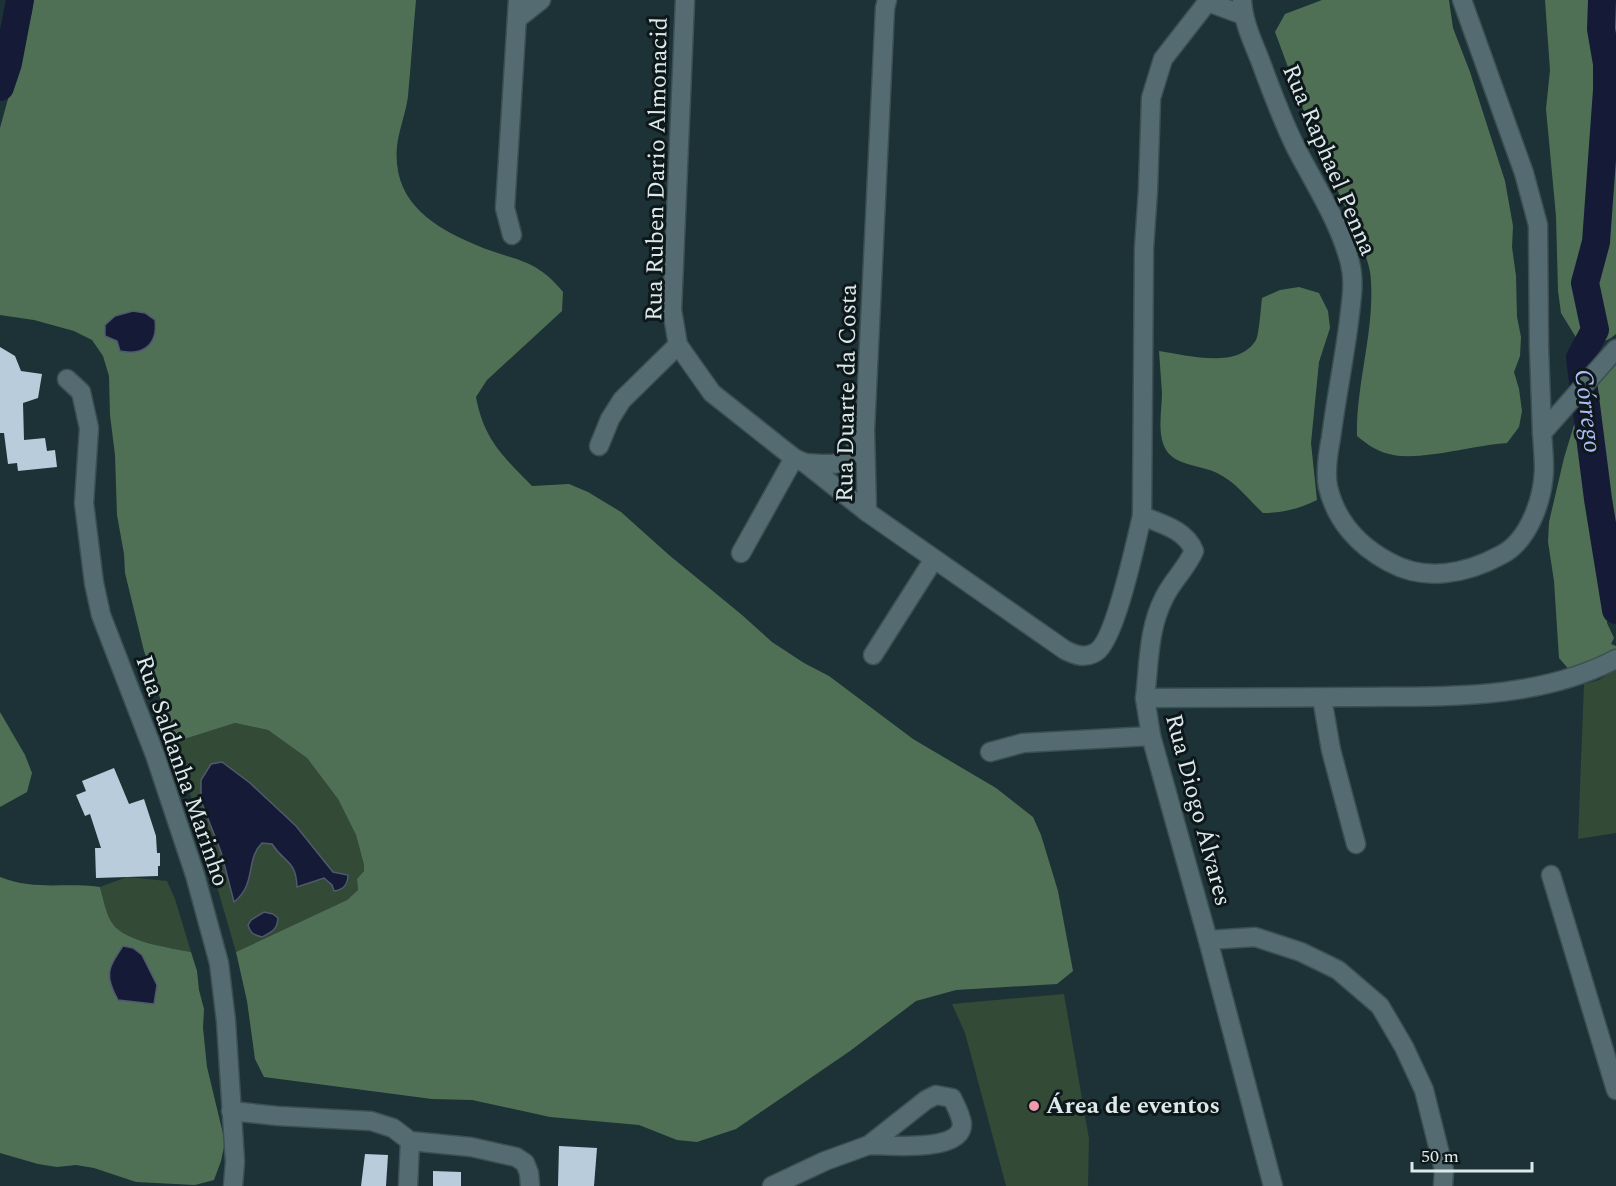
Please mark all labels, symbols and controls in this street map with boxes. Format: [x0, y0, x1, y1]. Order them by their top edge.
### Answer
street label: Rua Ruben Dario Almonacid [636, 17, 678, 321]
street label: Rua Raphael Penna [1272, 59, 1386, 262]
street label: Rua Duarte da Costa [827, 283, 867, 503]
water label: Córrego [1563, 367, 1613, 455]
street label: Rua Saldanha Marinho [126, 651, 238, 891]
street label: Rua Diogo Álvares [1155, 710, 1241, 910]
place label: Área de eventos [1046, 1088, 1220, 1124]
marker: Área de eventos [1027, 1099, 1041, 1113]
scale bar [1412, 1135, 1532, 1173]
text: 50 m [1421, 1143, 1459, 1170]

